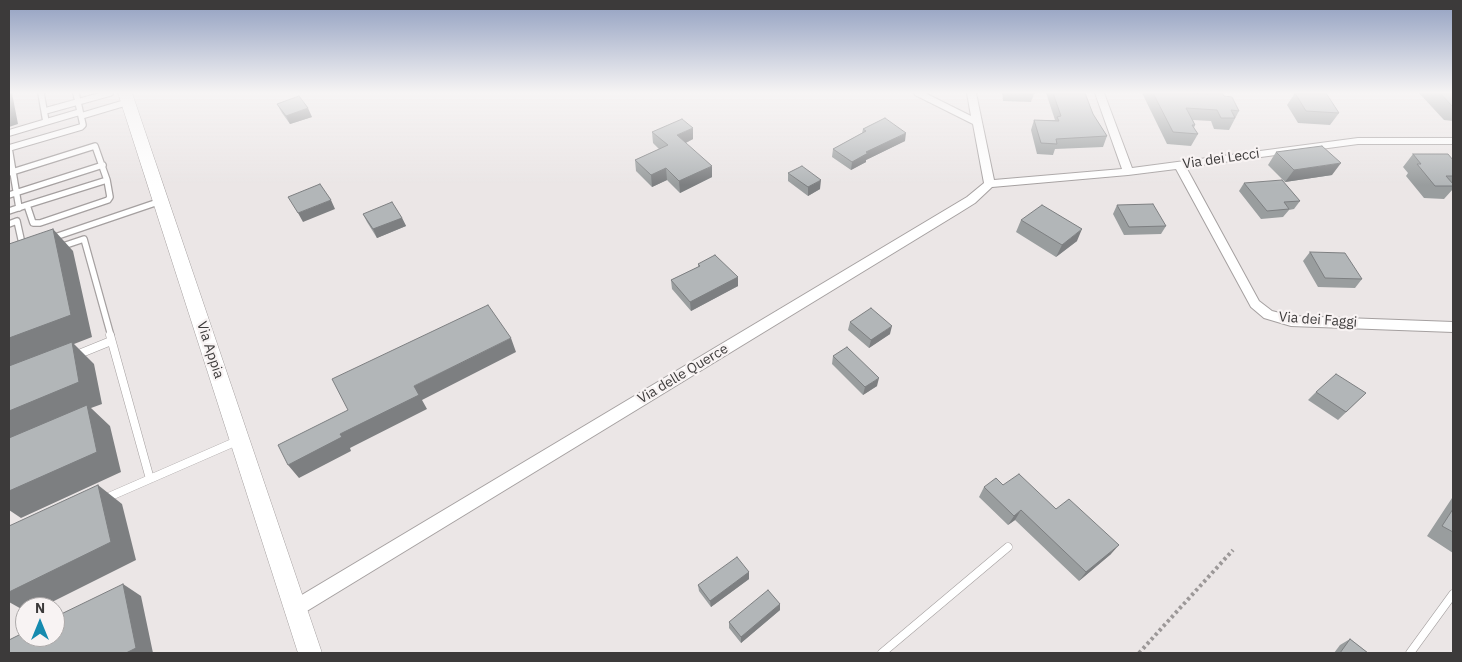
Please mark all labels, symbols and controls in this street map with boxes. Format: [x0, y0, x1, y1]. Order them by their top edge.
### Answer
street label: Via dei Lecci [1181, 145, 1261, 173]
street label: Via dei Faggi [1278, 309, 1358, 331]
street label: Via Appia [193, 319, 227, 381]
street label: Via delle Querce [635, 340, 731, 408]
north arrow [15, 597, 65, 647]
text: N [35, 599, 45, 617]

